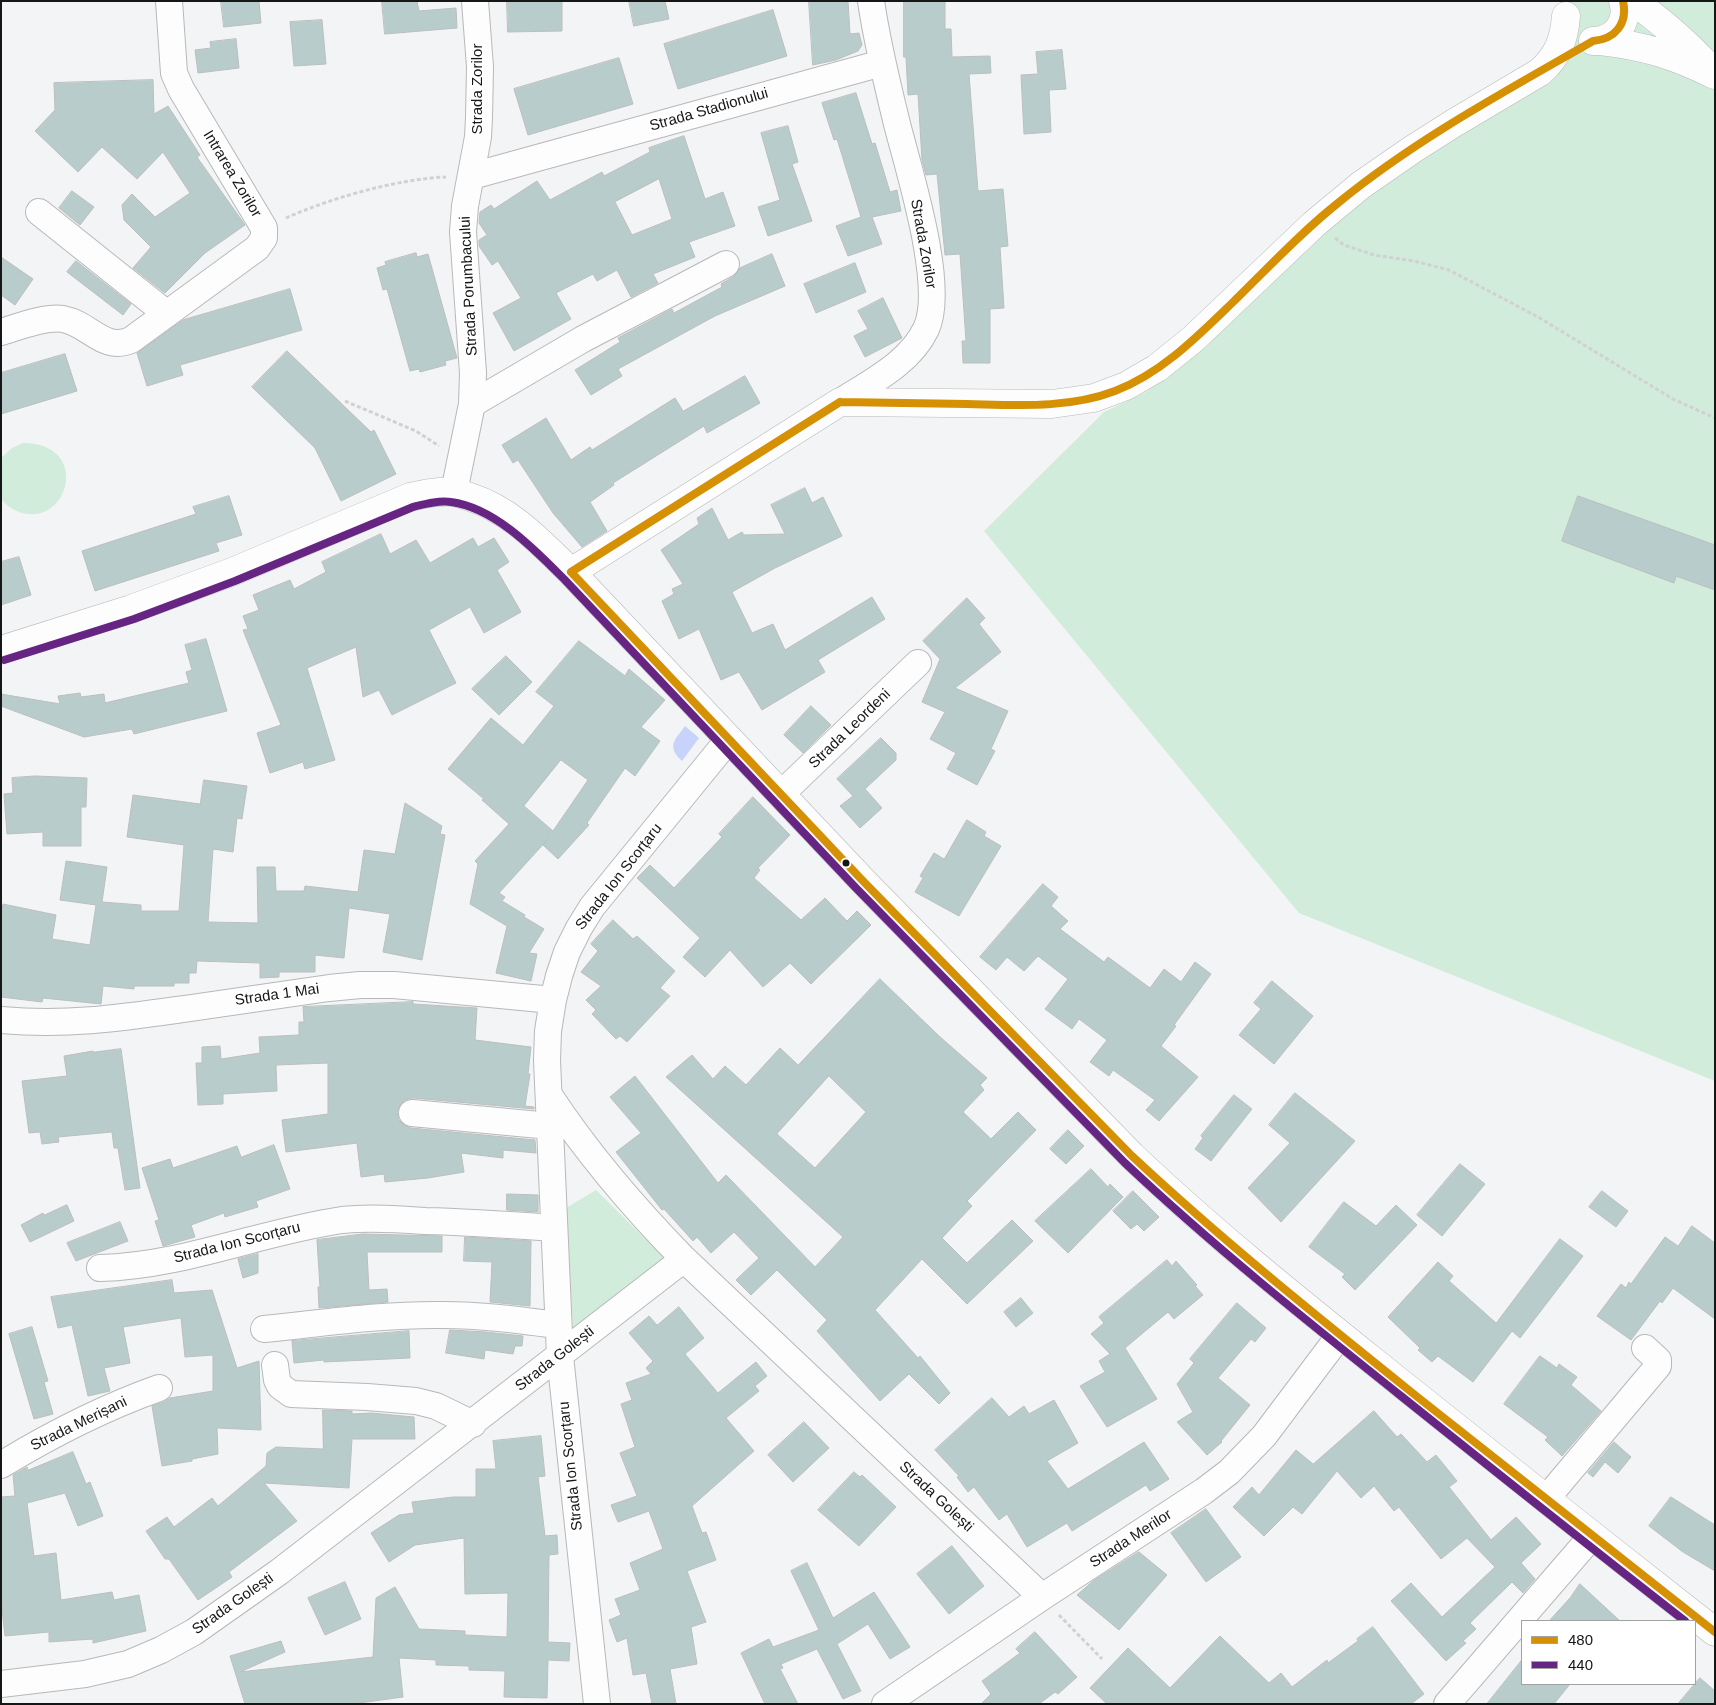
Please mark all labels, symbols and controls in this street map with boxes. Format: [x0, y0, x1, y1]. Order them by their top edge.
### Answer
street label: Strada Zorilor [469, 44, 487, 134]
street label: Strada Stadionului [648, 84, 770, 136]
street label: Intrarea Zorilor [199, 127, 265, 221]
street label: Strada Zorilor [906, 198, 940, 290]
street label: Strada Porumbacului [456, 216, 482, 356]
street label: Strada Leordeni [805, 685, 895, 773]
street label: Strada Ion Scorțaru [572, 820, 666, 934]
unlabelled marker [841, 858, 851, 868]
street label: Strada 1 Mai [234, 980, 320, 1010]
street label: Strada Ion Scorțaru [172, 1219, 302, 1267]
street label: Strada Golești [512, 1323, 598, 1395]
street label: Strada Merișani [28, 1393, 130, 1455]
street label: Strada Ion Scorțaru [555, 1400, 587, 1532]
street label: Strada Golești [895, 1458, 977, 1536]
street label: Strada Merilor [1087, 1506, 1175, 1572]
street label: Strada Golești [189, 1569, 277, 1639]
legend [1521, 1620, 1696, 1685]
text: 480 [1568, 1631, 1593, 1648]
text: 440 [1568, 1656, 1593, 1673]

